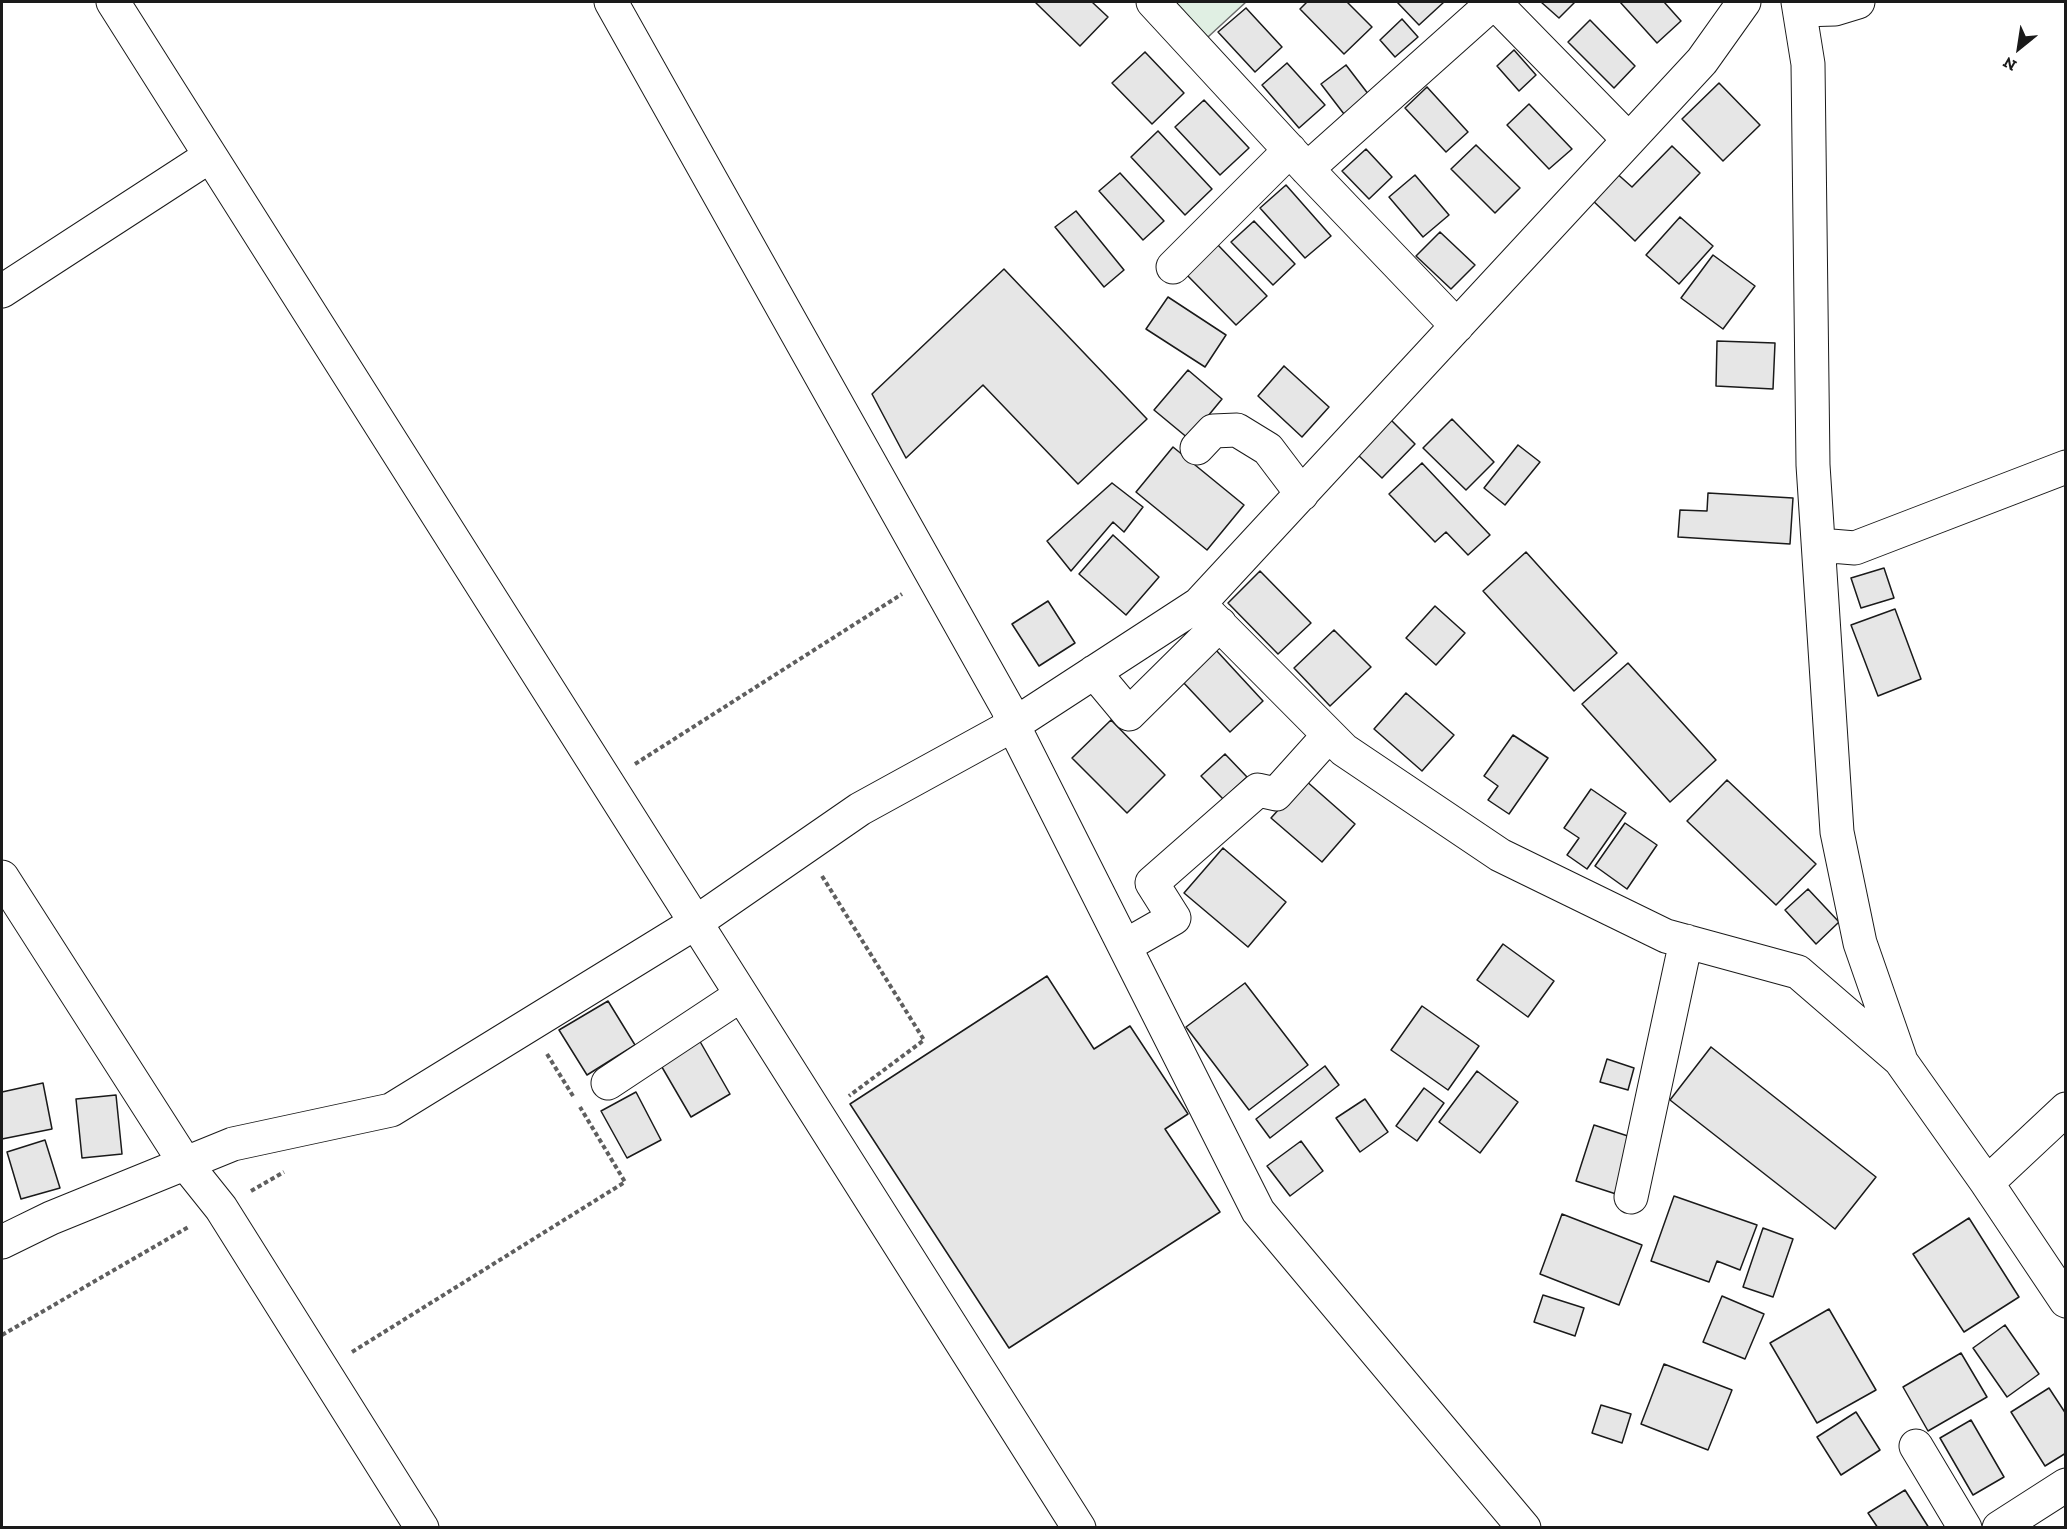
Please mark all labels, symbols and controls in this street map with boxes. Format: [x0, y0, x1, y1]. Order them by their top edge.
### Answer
north arrow [1989, 18, 2049, 78]
text: N [2000, 53, 2020, 75]

